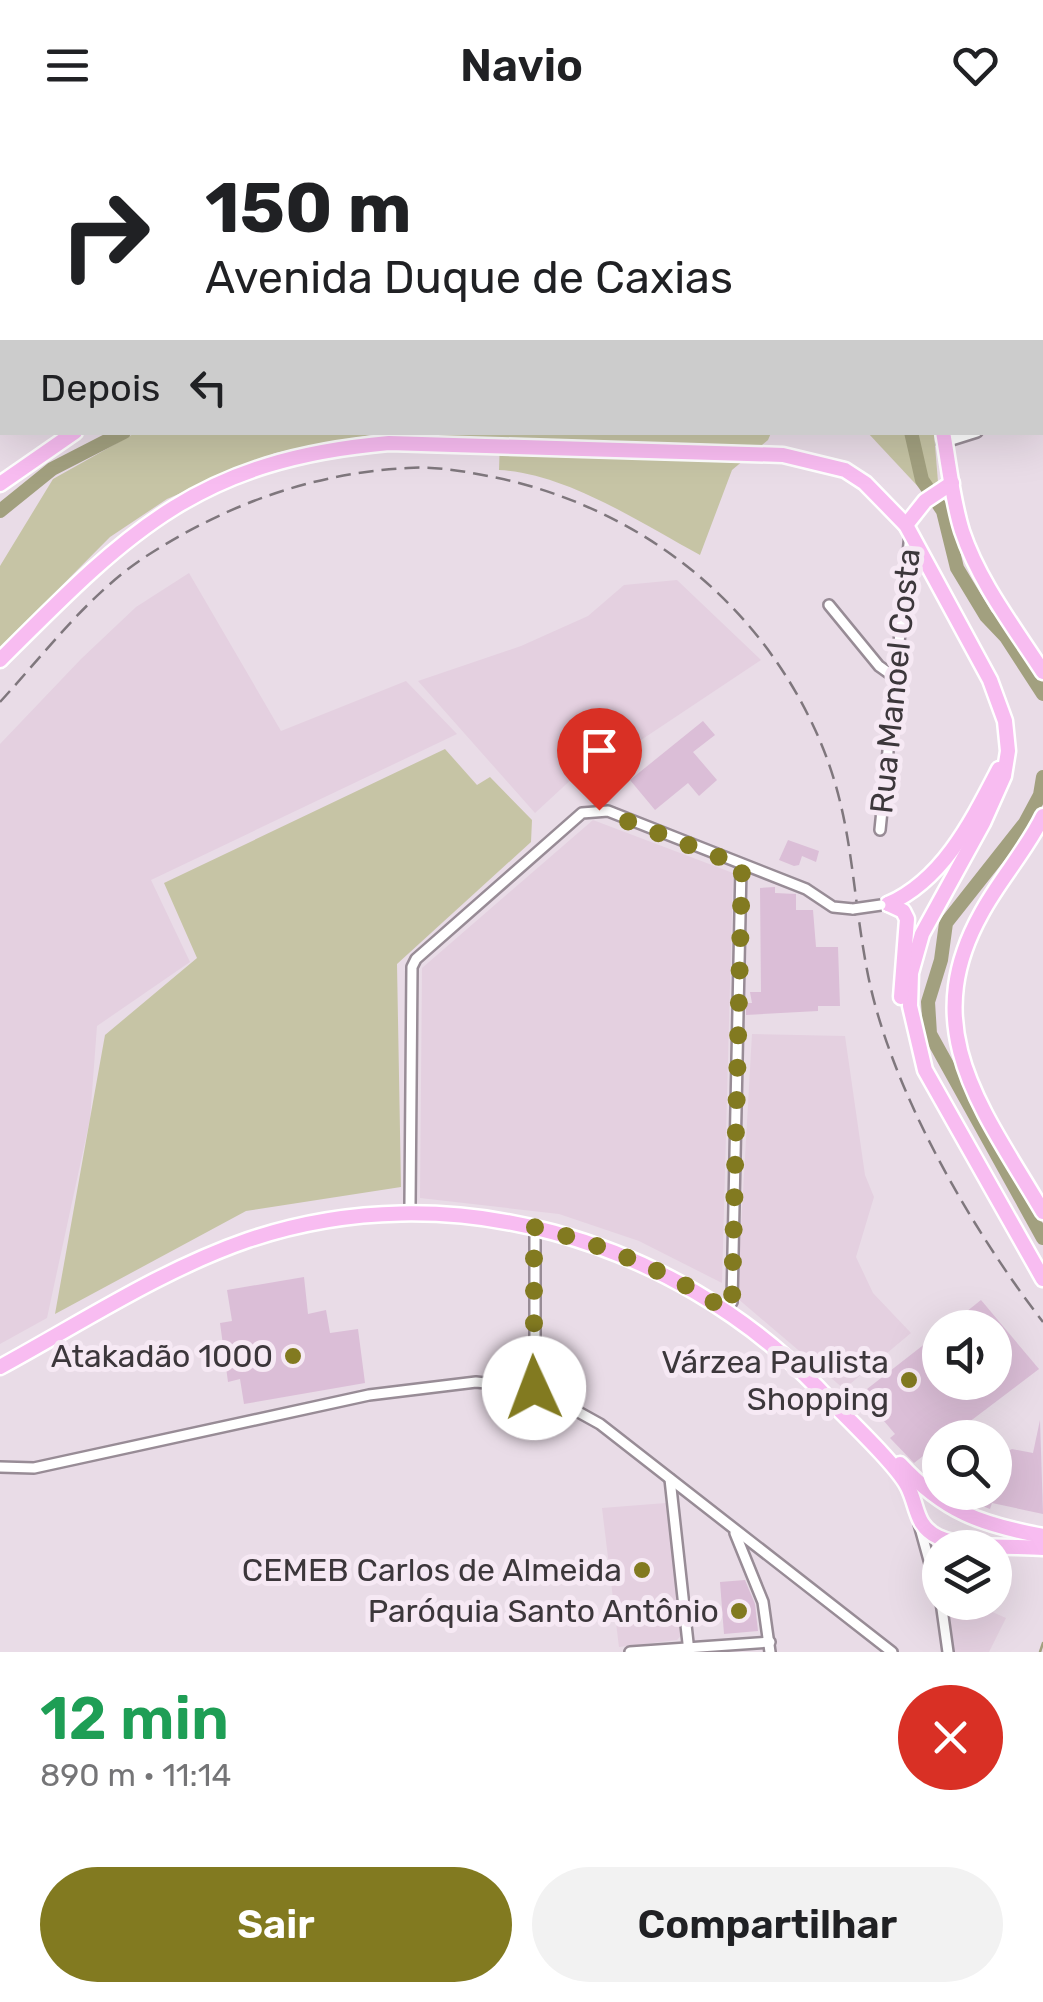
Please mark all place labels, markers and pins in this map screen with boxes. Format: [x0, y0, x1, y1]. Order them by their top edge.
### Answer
pin [557, 708, 642, 811]
place label: Atakadão 1000 [51, 1337, 273, 1375]
place label: Várzea Paulista Shopping [661, 1343, 889, 1418]
marker: Atakadão 1000 [282, 1345, 304, 1367]
marker: Várzea Paulista Shopping [898, 1369, 920, 1391]
place label: CEMEB Carlos de Almeida [242, 1551, 622, 1589]
marker: CEMEB Carlos de Almeida [631, 1559, 653, 1581]
place label: Paróquia Santo Antônio [368, 1592, 719, 1630]
marker: Paróquia Santo Antônio [728, 1600, 750, 1622]

